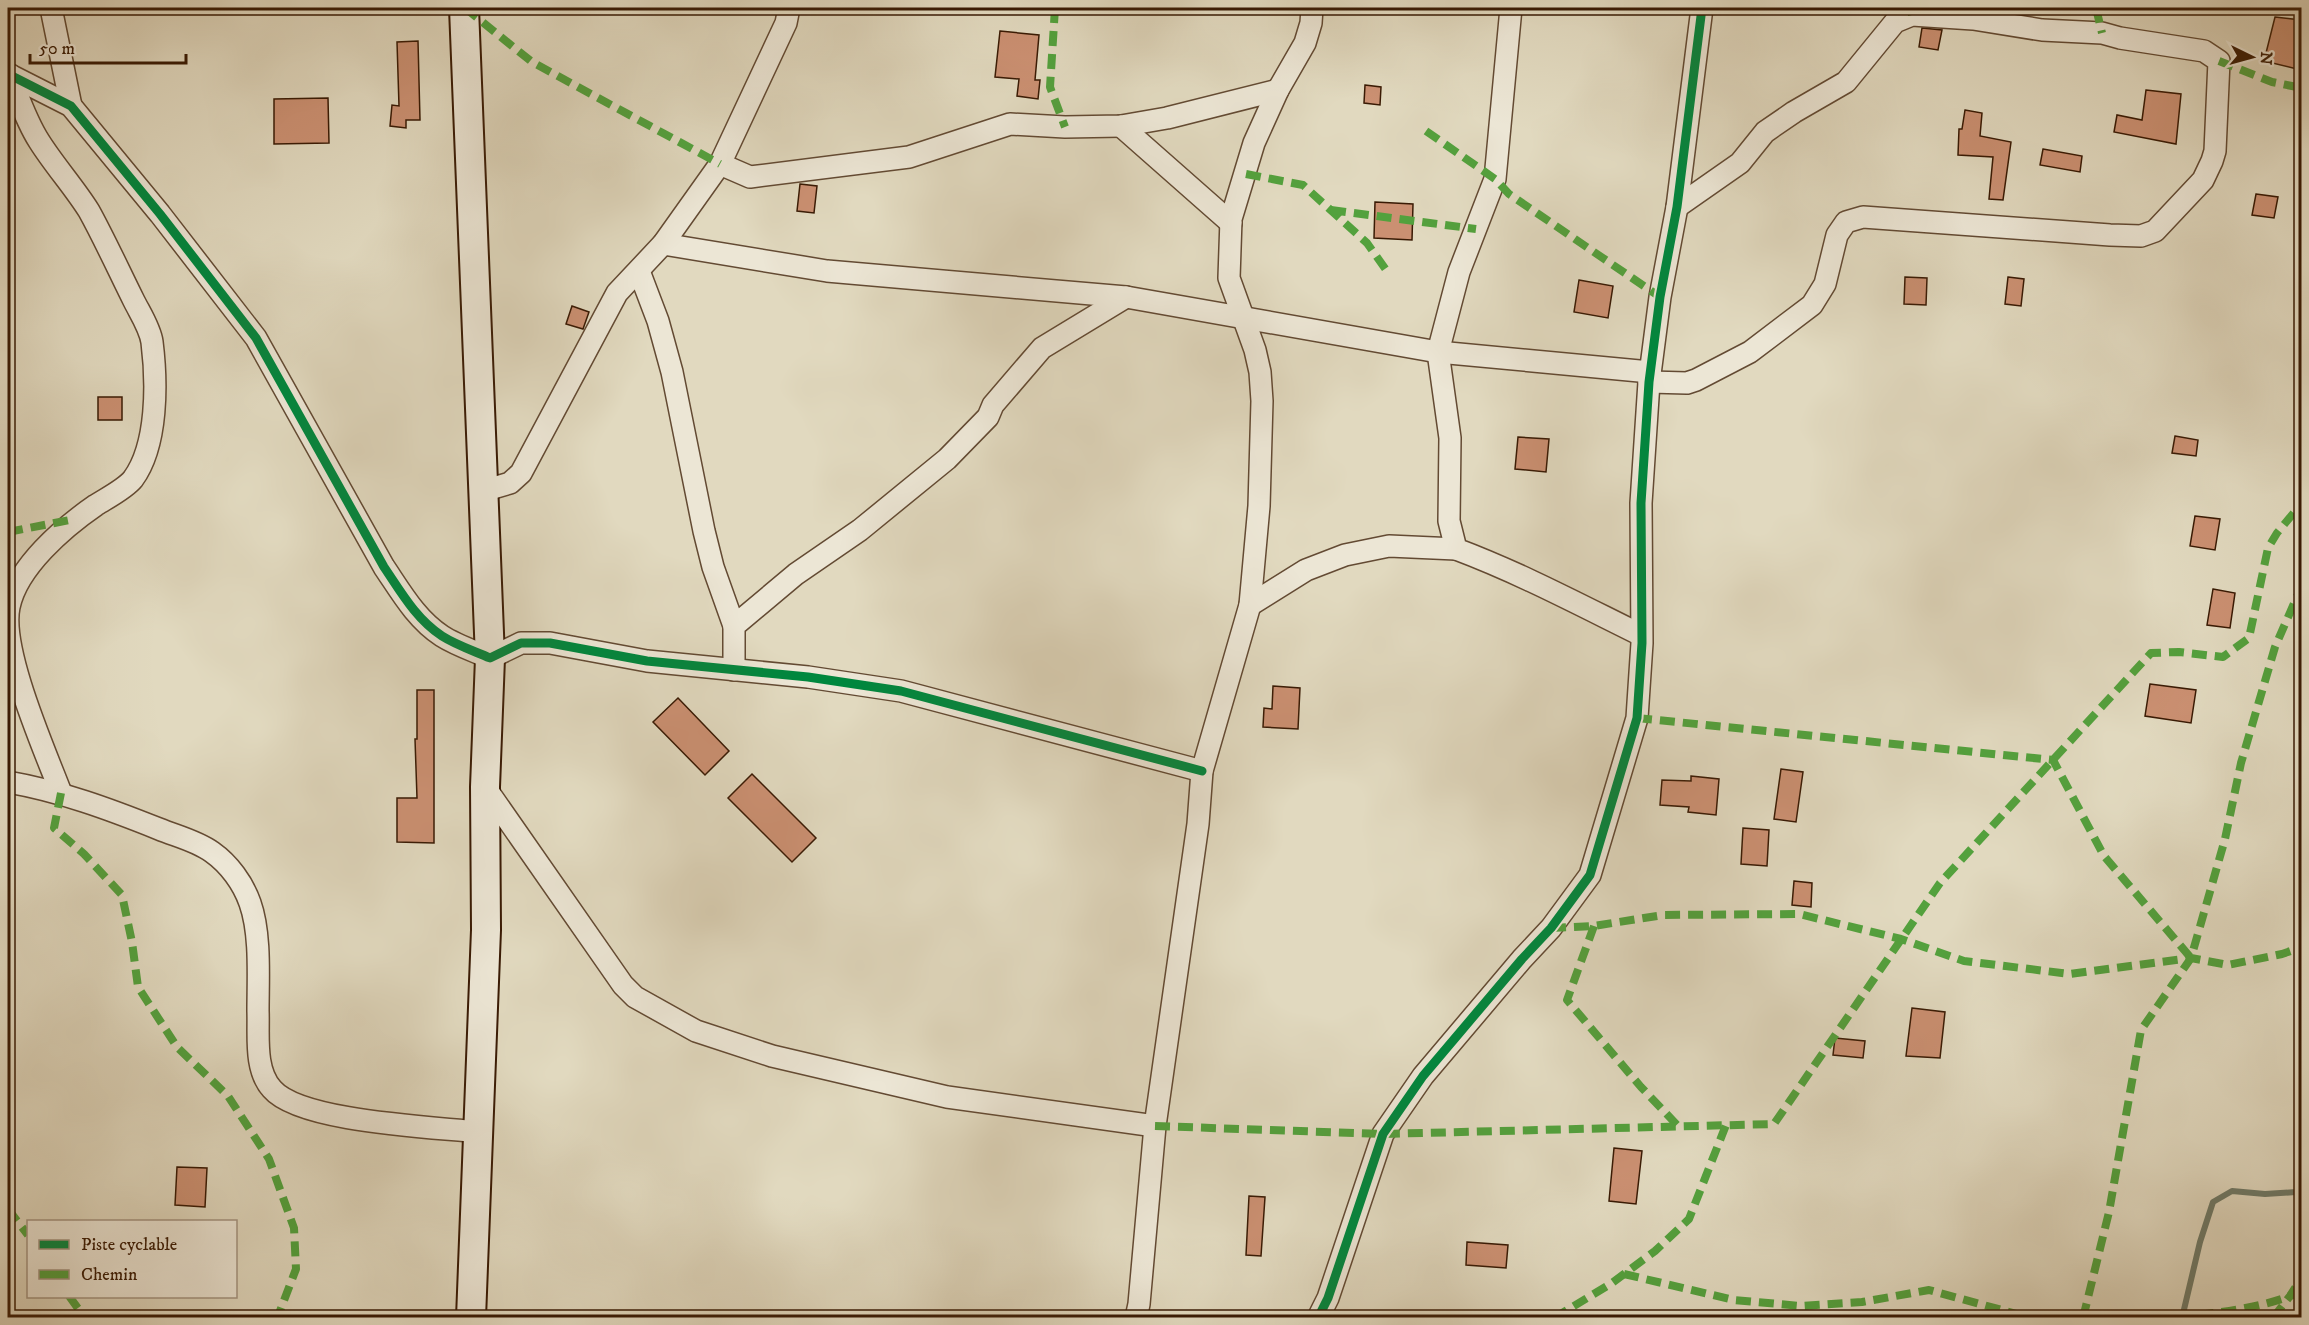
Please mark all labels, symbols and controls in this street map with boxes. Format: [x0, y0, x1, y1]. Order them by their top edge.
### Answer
scale bar [30, 27, 186, 65]
north arrow [2222, 27, 2282, 87]
text: 50 m [39, 38, 75, 60]
text: N [2255, 51, 2276, 66]
legend [27, 1220, 237, 1298]
text: Piste cyclable [81, 1234, 177, 1256]
text: Chemin [81, 1264, 138, 1286]

